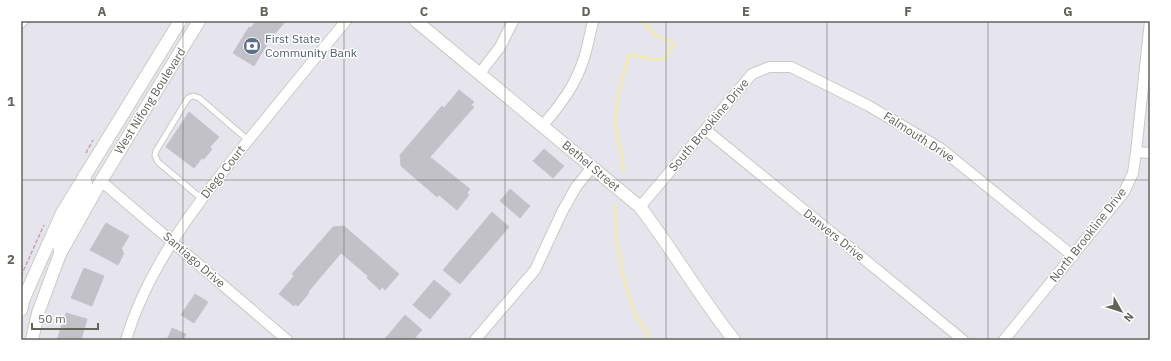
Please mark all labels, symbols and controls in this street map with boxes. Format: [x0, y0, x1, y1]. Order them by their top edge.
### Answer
text: A [98, 3, 107, 20]
text: B [260, 3, 269, 20]
text: C [420, 3, 429, 20]
text: D [581, 3, 591, 20]
text: E [742, 3, 750, 20]
text: F [904, 3, 912, 20]
text: G [1063, 3, 1073, 20]
place label: First State Community Bank [265, 31, 358, 60]
bank icon: First State Community Bank [242, 36, 262, 56]
street label: West Nifong Boulevard [111, 45, 188, 157]
street label: South Brookline Drive [665, 75, 752, 174]
text: 1 [7, 93, 15, 110]
street label: Falmouth Drive [881, 108, 958, 165]
street label: Bethel Street [559, 137, 623, 194]
street label: Diego Court [197, 142, 248, 201]
street label: North Brookline Drive [1046, 184, 1129, 285]
street label: Danvers Drive [801, 205, 868, 264]
street label: Santiago Drive [160, 229, 229, 291]
text: 2 [7, 251, 15, 268]
north arrow [1101, 291, 1141, 331]
scale bar [32, 305, 98, 331]
text: N [1121, 310, 1137, 325]
text: 50 m [38, 311, 66, 326]

